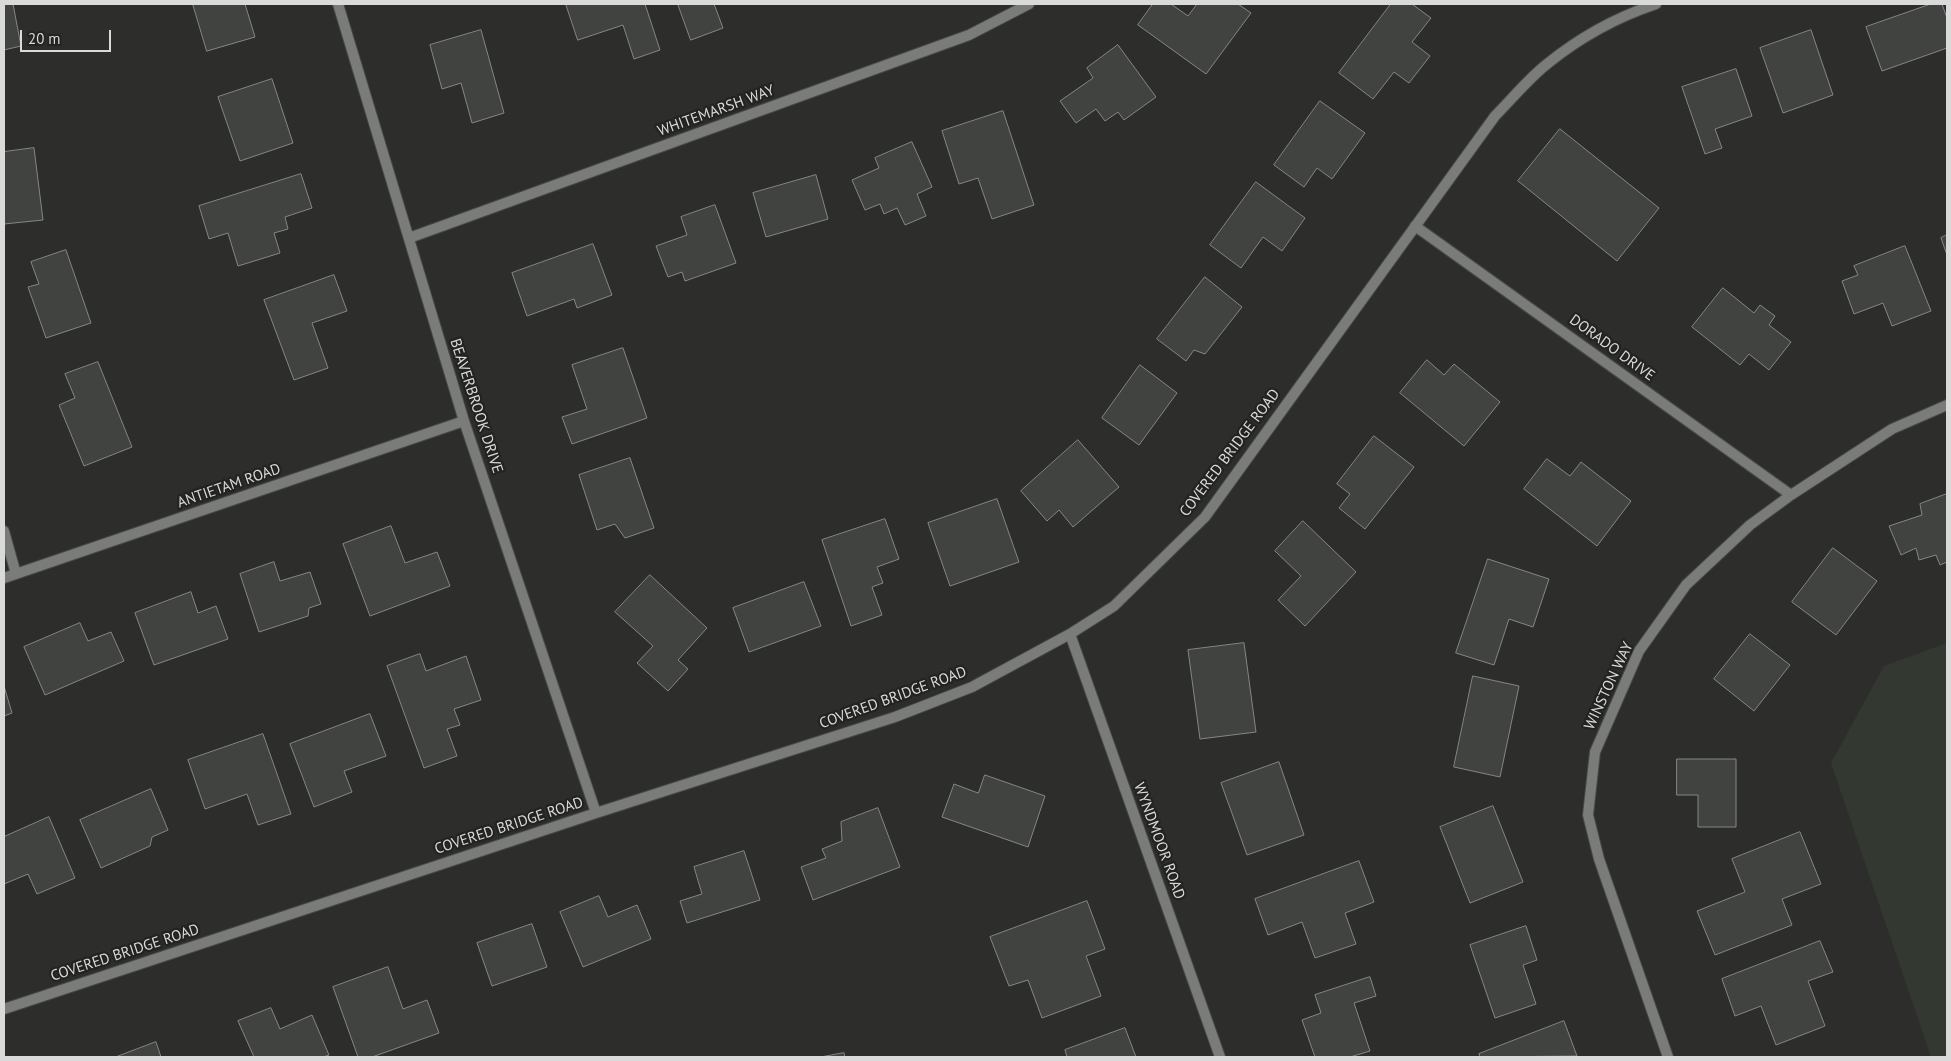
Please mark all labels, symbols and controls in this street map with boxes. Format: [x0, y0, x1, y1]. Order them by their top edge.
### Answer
scale bar [22, 20, 114, 52]
text: 20 m [28, 29, 61, 48]
street label: WHITEMARSH WAY [655, 82, 777, 140]
street label: DORADO DRIVE [1566, 311, 1658, 385]
street label: BEAVERBROOK DRIVE [446, 336, 506, 476]
street label: COVERED BRIDGE ROAD [1176, 386, 1284, 520]
street label: ANTIETAM ROAD [175, 460, 283, 512]
street label: WINSTON WAY [1581, 639, 1637, 733]
street label: COVERED BRIDGE ROAD [817, 663, 969, 733]
street label: WYNDMOOR ROAD [1130, 780, 1188, 902]
street label: COVERED BRIDGE ROAD [432, 793, 586, 859]
street label: COVERED BRIDGE ROAD [48, 920, 202, 986]

